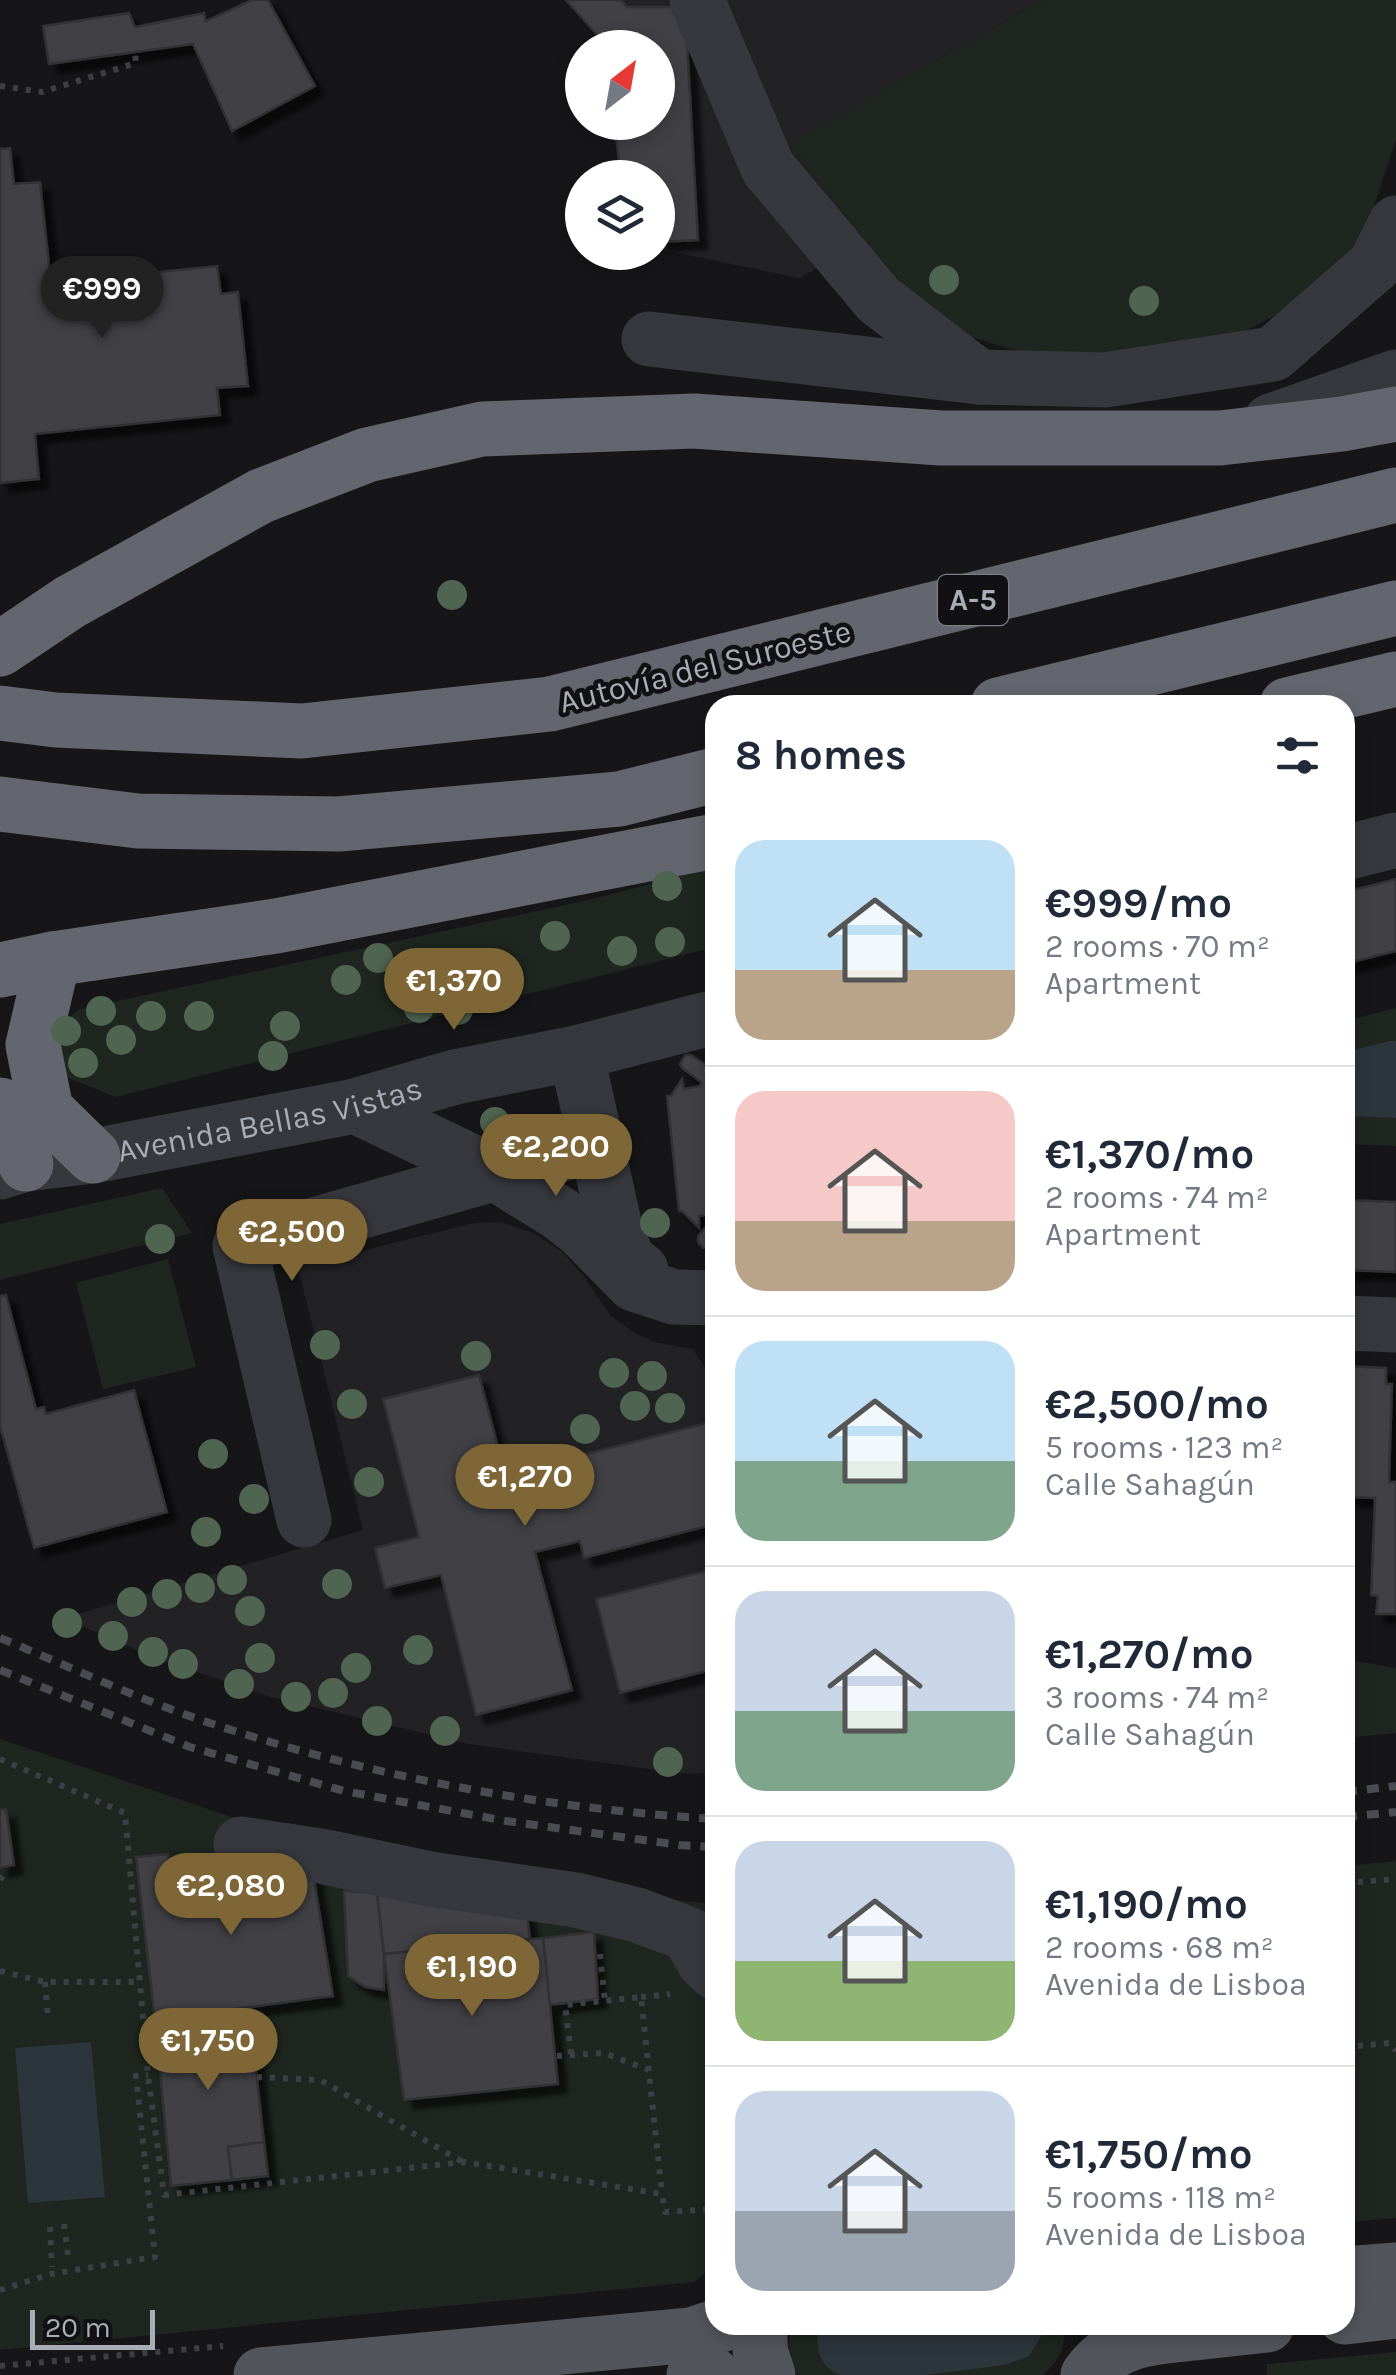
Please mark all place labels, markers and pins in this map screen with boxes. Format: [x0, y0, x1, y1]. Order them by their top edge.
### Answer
pin: €999 [43, 256, 161, 341]
pin: €1,370 [373, 948, 535, 1033]
pin: €2,200 [475, 1114, 637, 1199]
pin: €2,500 [211, 1199, 373, 1284]
pin: €1,270 [444, 1444, 606, 1529]
pin: €2,080 [150, 1853, 312, 1938]
pin: €1,190 [391, 1934, 553, 2019]
pin: €1,750 [127, 2008, 289, 2093]

